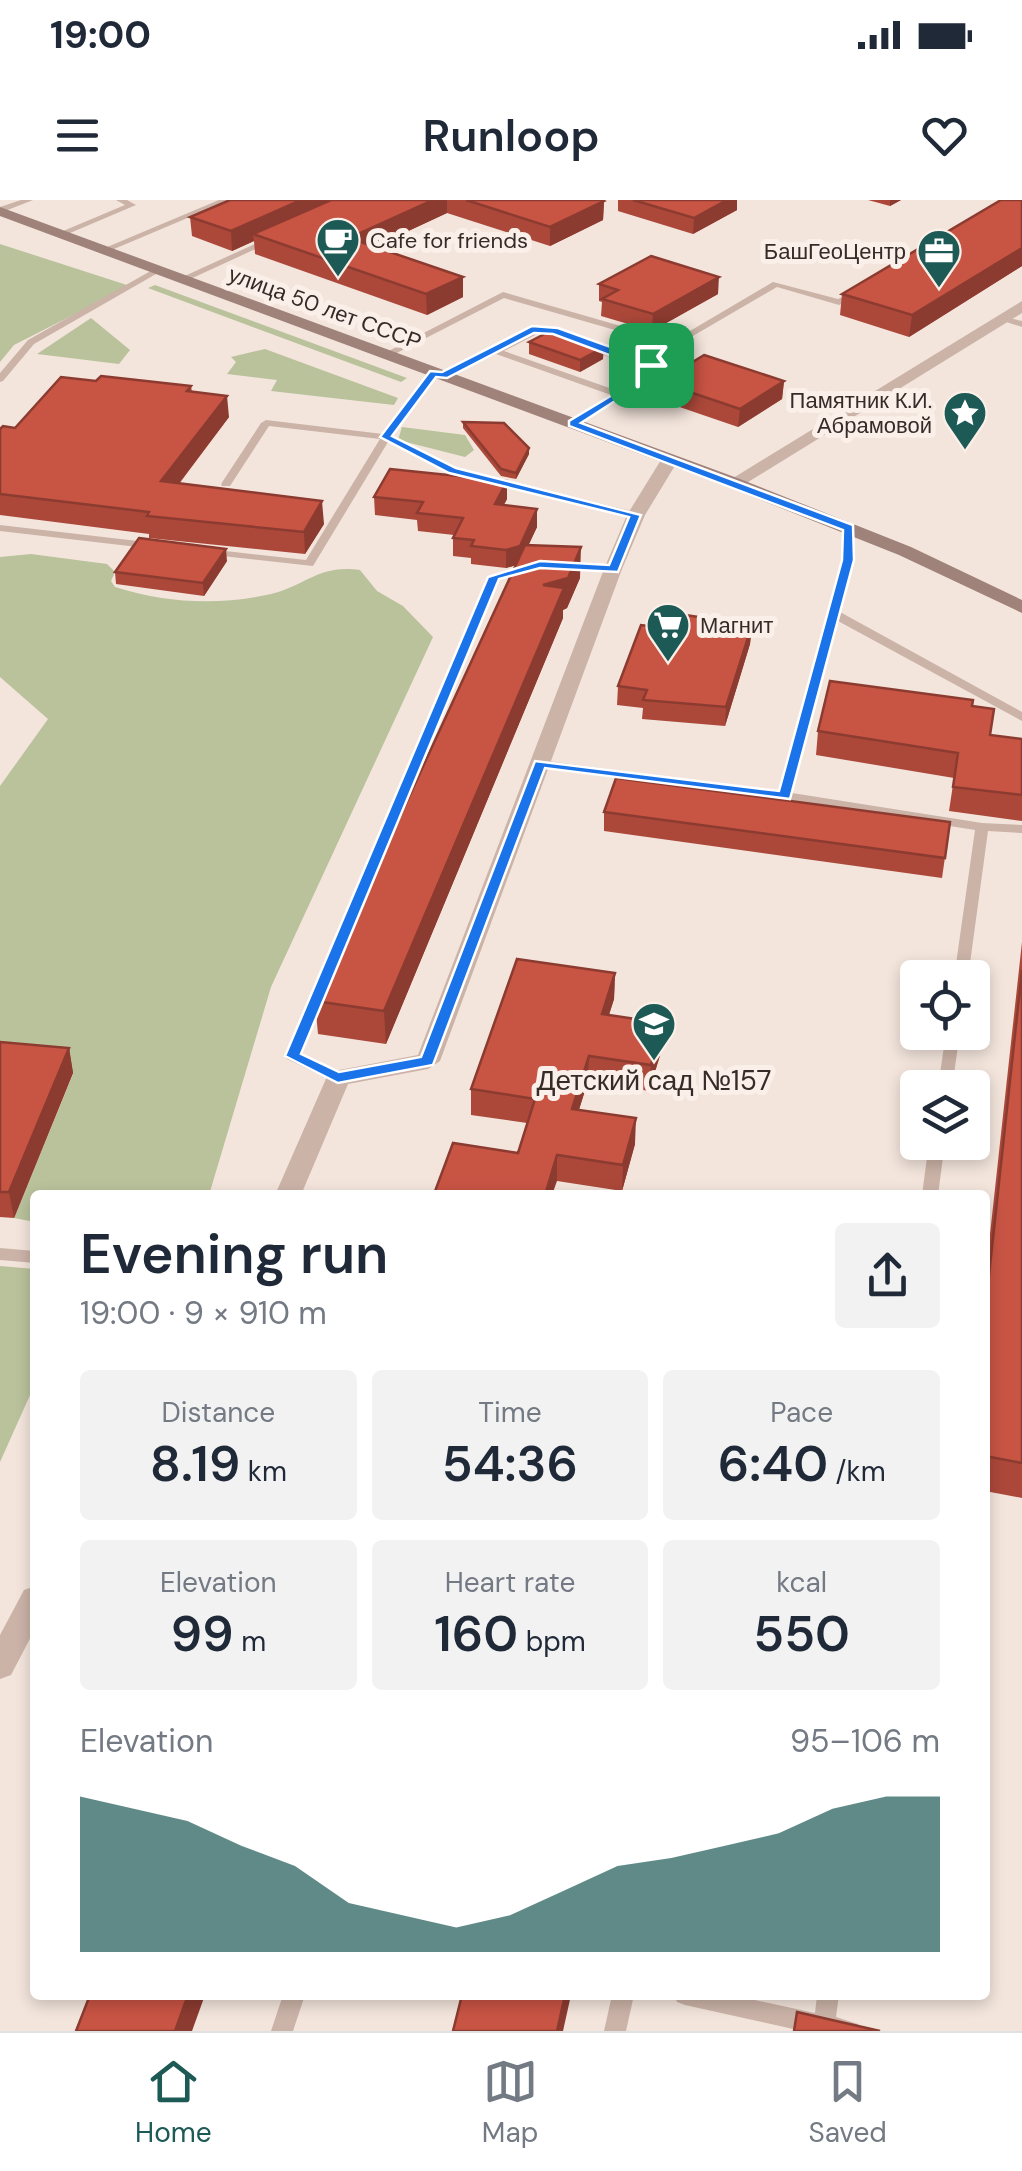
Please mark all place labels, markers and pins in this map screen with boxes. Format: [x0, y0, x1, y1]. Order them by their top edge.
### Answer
cafe icon: Cafe for friends [315, 217, 361, 278]
place label: Cafe for friends [370, 226, 528, 255]
office icon: БашГеоЦентр [916, 228, 962, 289]
place label: БашГеоЦентр [764, 237, 906, 266]
pin [609, 323, 694, 408]
place label: Памятник К.И. Абрамовой [790, 386, 932, 440]
place icon: Памятник К.И. Абрамовой [942, 390, 988, 451]
supermarket icon: Магнит [645, 602, 691, 663]
place label: Магнит [700, 611, 773, 640]
school or university icon: Детский сад №157 [631, 1001, 677, 1062]
place label: Детский сад №157 [537, 1062, 771, 1099]

